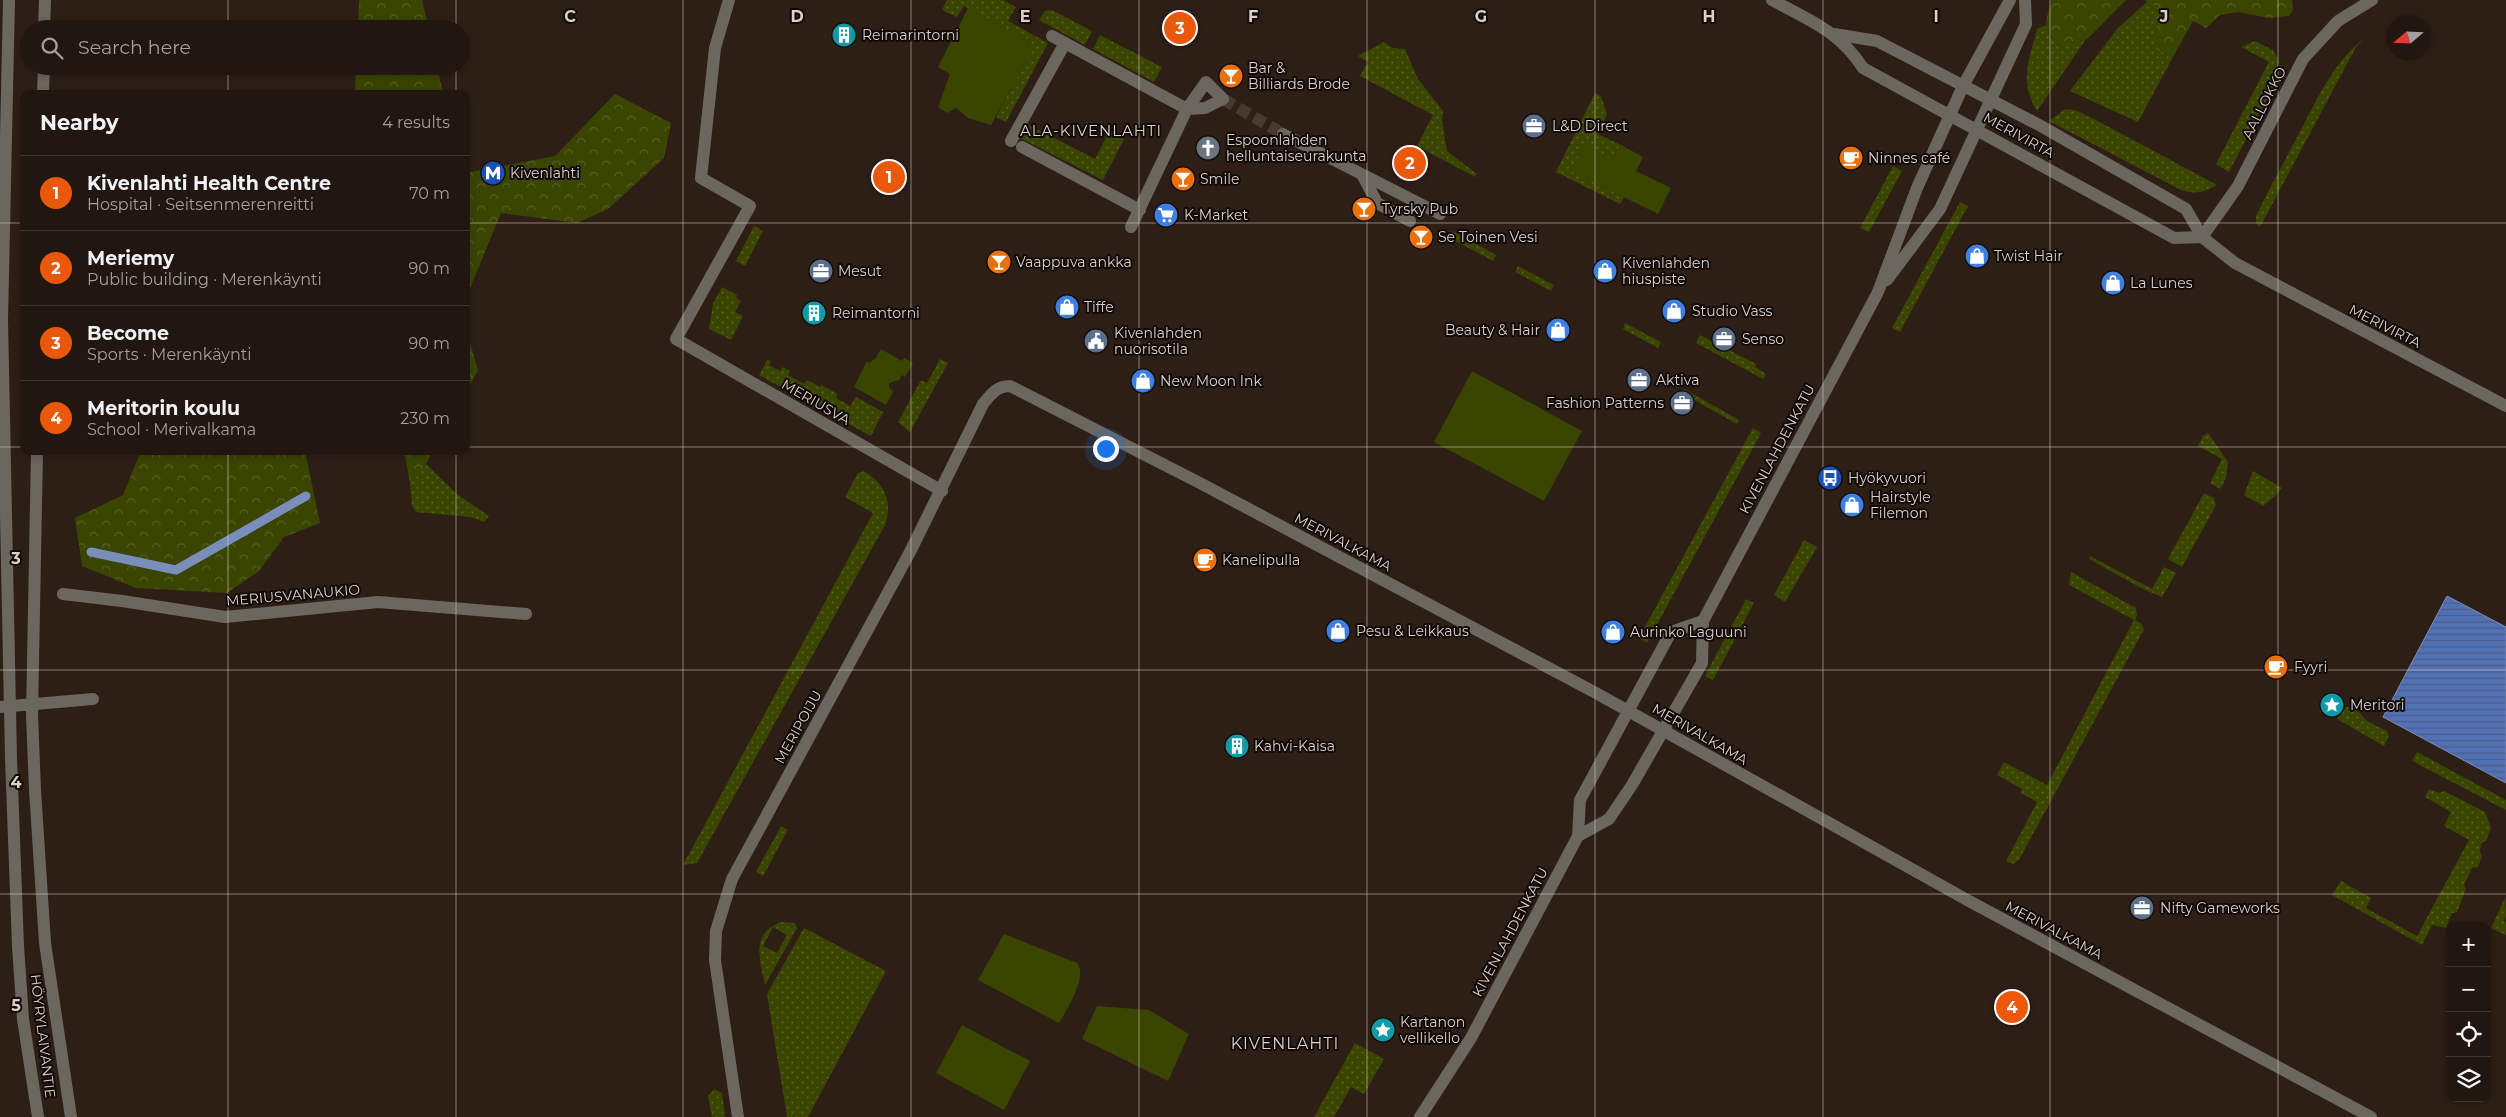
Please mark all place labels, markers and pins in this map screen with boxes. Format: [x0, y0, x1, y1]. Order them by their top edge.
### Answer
pin: 3 [1164, 9, 1196, 47]
building icon: Reimarintorni [831, 22, 857, 48]
place label: Reimarintorni [862, 26, 959, 44]
place label: Bar & Billiards Brode [1248, 59, 1350, 93]
bar icon: Bar & Billiards Brode [1218, 63, 1244, 89]
office icon: L&D Direct [1521, 113, 1547, 139]
place label: L&D Direct [1552, 117, 1628, 135]
place label: Espoonlahden helluntaiseurakunta [1226, 131, 1367, 165]
church icon: Espoonlahden helluntaiseurakunta [1195, 135, 1221, 161]
pin: 2 [1394, 144, 1426, 182]
cafe icon: Ninnes café [1838, 145, 1864, 171]
place label: Ninnes café [1868, 149, 1950, 167]
pin: 1 [873, 158, 905, 196]
metro station icon: Kivenlahti [480, 160, 506, 186]
place label: Kivenlahti [510, 164, 580, 182]
bar icon: Smile [1170, 166, 1196, 192]
place label: Smile [1200, 170, 1239, 188]
bar icon: Tyrsky Pub [1351, 196, 1377, 222]
place label: Tyrsky Pub [1382, 200, 1458, 218]
supermarket icon: K-Market [1153, 202, 1179, 228]
place label: K-Market [1184, 206, 1249, 224]
bar icon: Se Toinen Vesi [1408, 224, 1434, 250]
place label: Se Toinen Vesi [1438, 228, 1538, 246]
shop icon: Twist Hair [1964, 243, 1990, 269]
place label: Twist Hair [1994, 247, 2063, 265]
bar icon: Vaappuva ankka [986, 249, 1012, 275]
place label: Vaappuva ankka [1016, 253, 1132, 271]
place label: Kivenlahden hiuspiste [1622, 254, 1710, 288]
office icon: Mesut [808, 258, 834, 284]
shop icon: Kivenlahden hiuspiste [1592, 258, 1618, 284]
place label: Mesut [838, 262, 882, 280]
shop icon: La Lunes [2100, 270, 2126, 296]
place label: La Lunes [2130, 274, 2193, 292]
shop icon: Tiffe [1054, 294, 1080, 320]
place label: Tiffe [1084, 298, 1114, 316]
shop icon: Studio Vass [1661, 298, 1687, 324]
building icon: Reimantorni [801, 300, 827, 326]
place label: Studio Vass [1692, 302, 1772, 320]
place label: Reimantorni [832, 304, 920, 322]
shop icon: Beauty & Hair [1545, 317, 1571, 343]
place label: Beauty & Hair [1445, 321, 1540, 339]
place label: Kivenlahden nuorisotila [1114, 324, 1202, 358]
office icon: Senso [1711, 326, 1737, 352]
public building icon: Kivenlahden nuorisotila [1083, 328, 1109, 354]
place label: Senso [1742, 330, 1784, 348]
office icon: Aktiva [1626, 367, 1652, 393]
shop icon: New Moon Ink [1130, 368, 1156, 394]
place label: Aktiva [1656, 371, 1699, 389]
place label: New Moon Ink [1160, 372, 1262, 390]
office icon: Fashion Patterns [1669, 390, 1695, 416]
place label: Fashion Patterns [1546, 394, 1664, 412]
bus stop icon: Hyökyvuori [1817, 465, 1843, 491]
place label: Hyökyvuori [1848, 469, 1926, 487]
place label: Hairstyle Filemon [1870, 488, 1931, 522]
shop icon: Hairstyle Filemon [1839, 492, 1865, 518]
cafe icon: Kanelipulla [1192, 547, 1218, 573]
place label: Kanelipulla [1222, 551, 1300, 569]
shop icon: Pesu & Leikkaus [1325, 618, 1351, 644]
shop icon: Aurinko Laguuni [1600, 619, 1626, 645]
place label: Pesu & Leikkaus [1356, 622, 1469, 640]
place label: Aurinko Laguuni [1630, 623, 1747, 641]
cafe icon: Fyyri [2263, 654, 2289, 680]
place label: Fyyri [2294, 658, 2327, 676]
place icon: Meritori [2319, 692, 2345, 718]
place label: Meritori [2350, 696, 2404, 714]
building icon: Kahvi-Kaisa [1224, 733, 1250, 759]
place label: Kahvi-Kaisa [1254, 737, 1335, 755]
office icon: Nifty Gameworks [2129, 895, 2155, 921]
place label: Nifty Gameworks [2160, 899, 2280, 917]
pin: 4 [1996, 988, 2028, 1026]
place label: Kartanon vellikello [1400, 1013, 1465, 1047]
place icon: Kartanon vellikello [1370, 1017, 1396, 1043]

